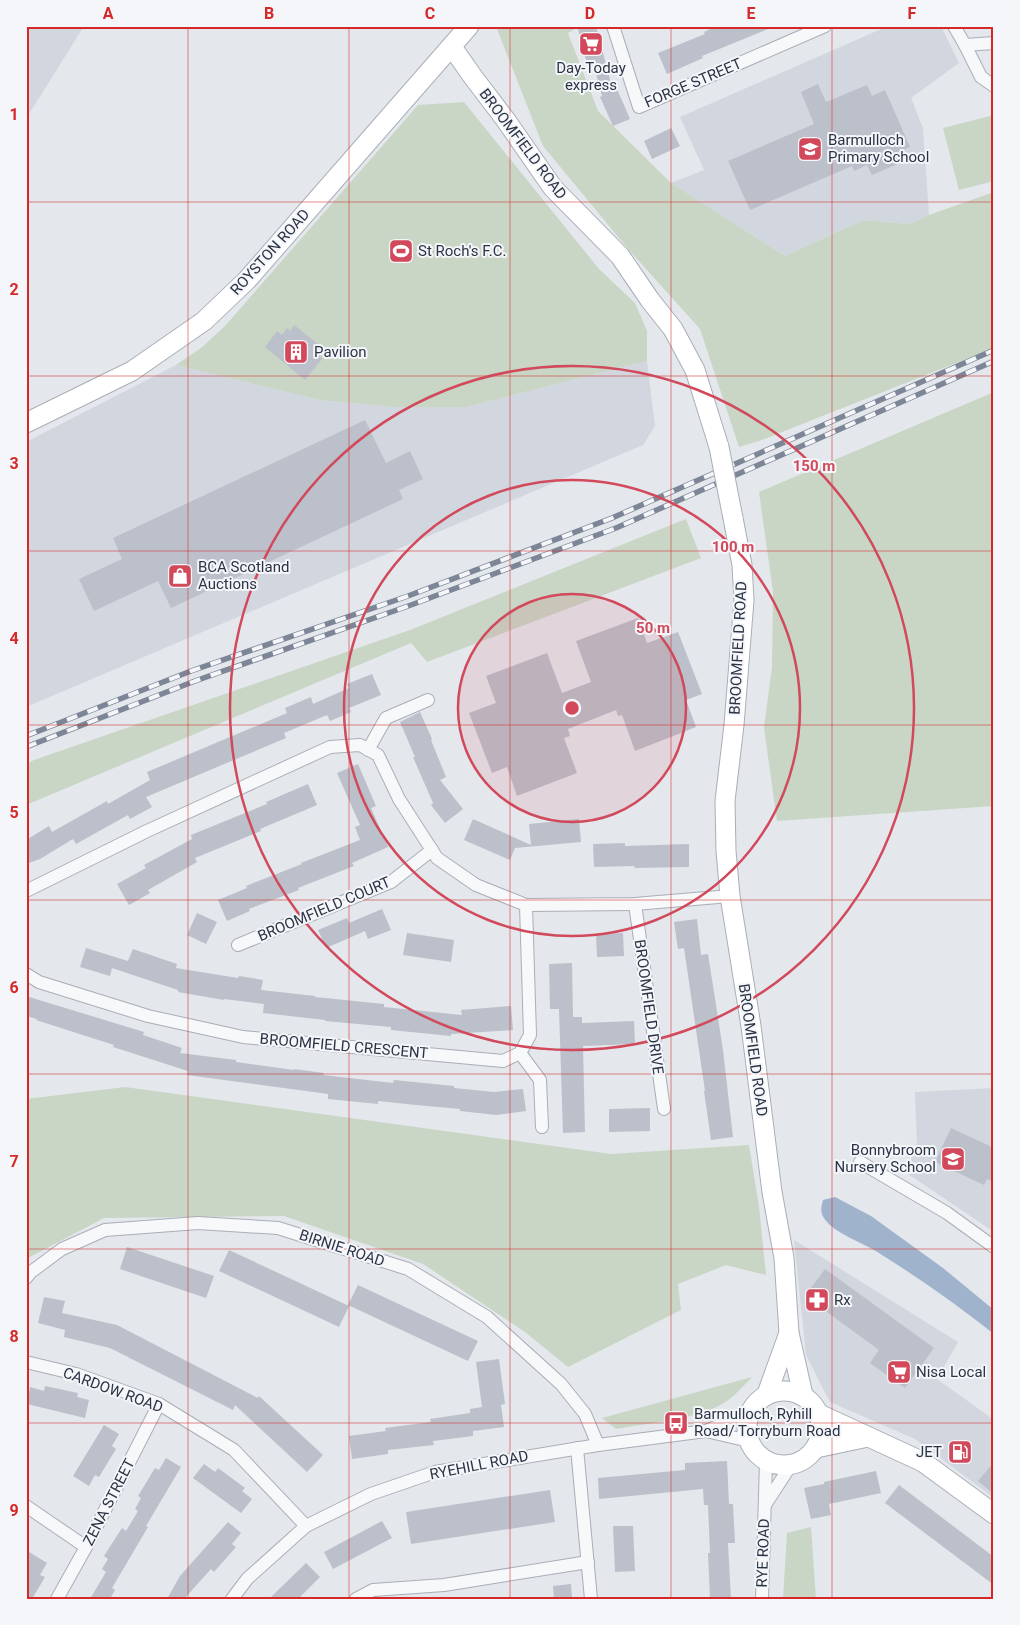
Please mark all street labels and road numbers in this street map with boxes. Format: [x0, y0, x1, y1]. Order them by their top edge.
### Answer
street label: FORGE STREET [642, 54, 744, 112]
street label: BROOMFIELD ROAD [476, 85, 570, 203]
street label: ROYSTON ROAD [227, 205, 313, 299]
street label: BROOMFIELD ROAD [726, 581, 750, 715]
street label: BROOMFIELD COURT [255, 873, 393, 945]
street label: BROOMFIELD DRIVE [631, 938, 667, 1076]
street label: BROOMFIELD ROAD [735, 982, 771, 1118]
street label: BROOMFIELD CRESCENT [259, 1030, 429, 1062]
street label: BIRNIE ROAD [297, 1226, 387, 1270]
street label: CARDOW ROAD [61, 1364, 165, 1416]
street label: RYEHILL ROAD [428, 1447, 530, 1483]
street label: ZENA STREET [79, 1456, 139, 1548]
street label: RYE ROAD [753, 1518, 773, 1588]

